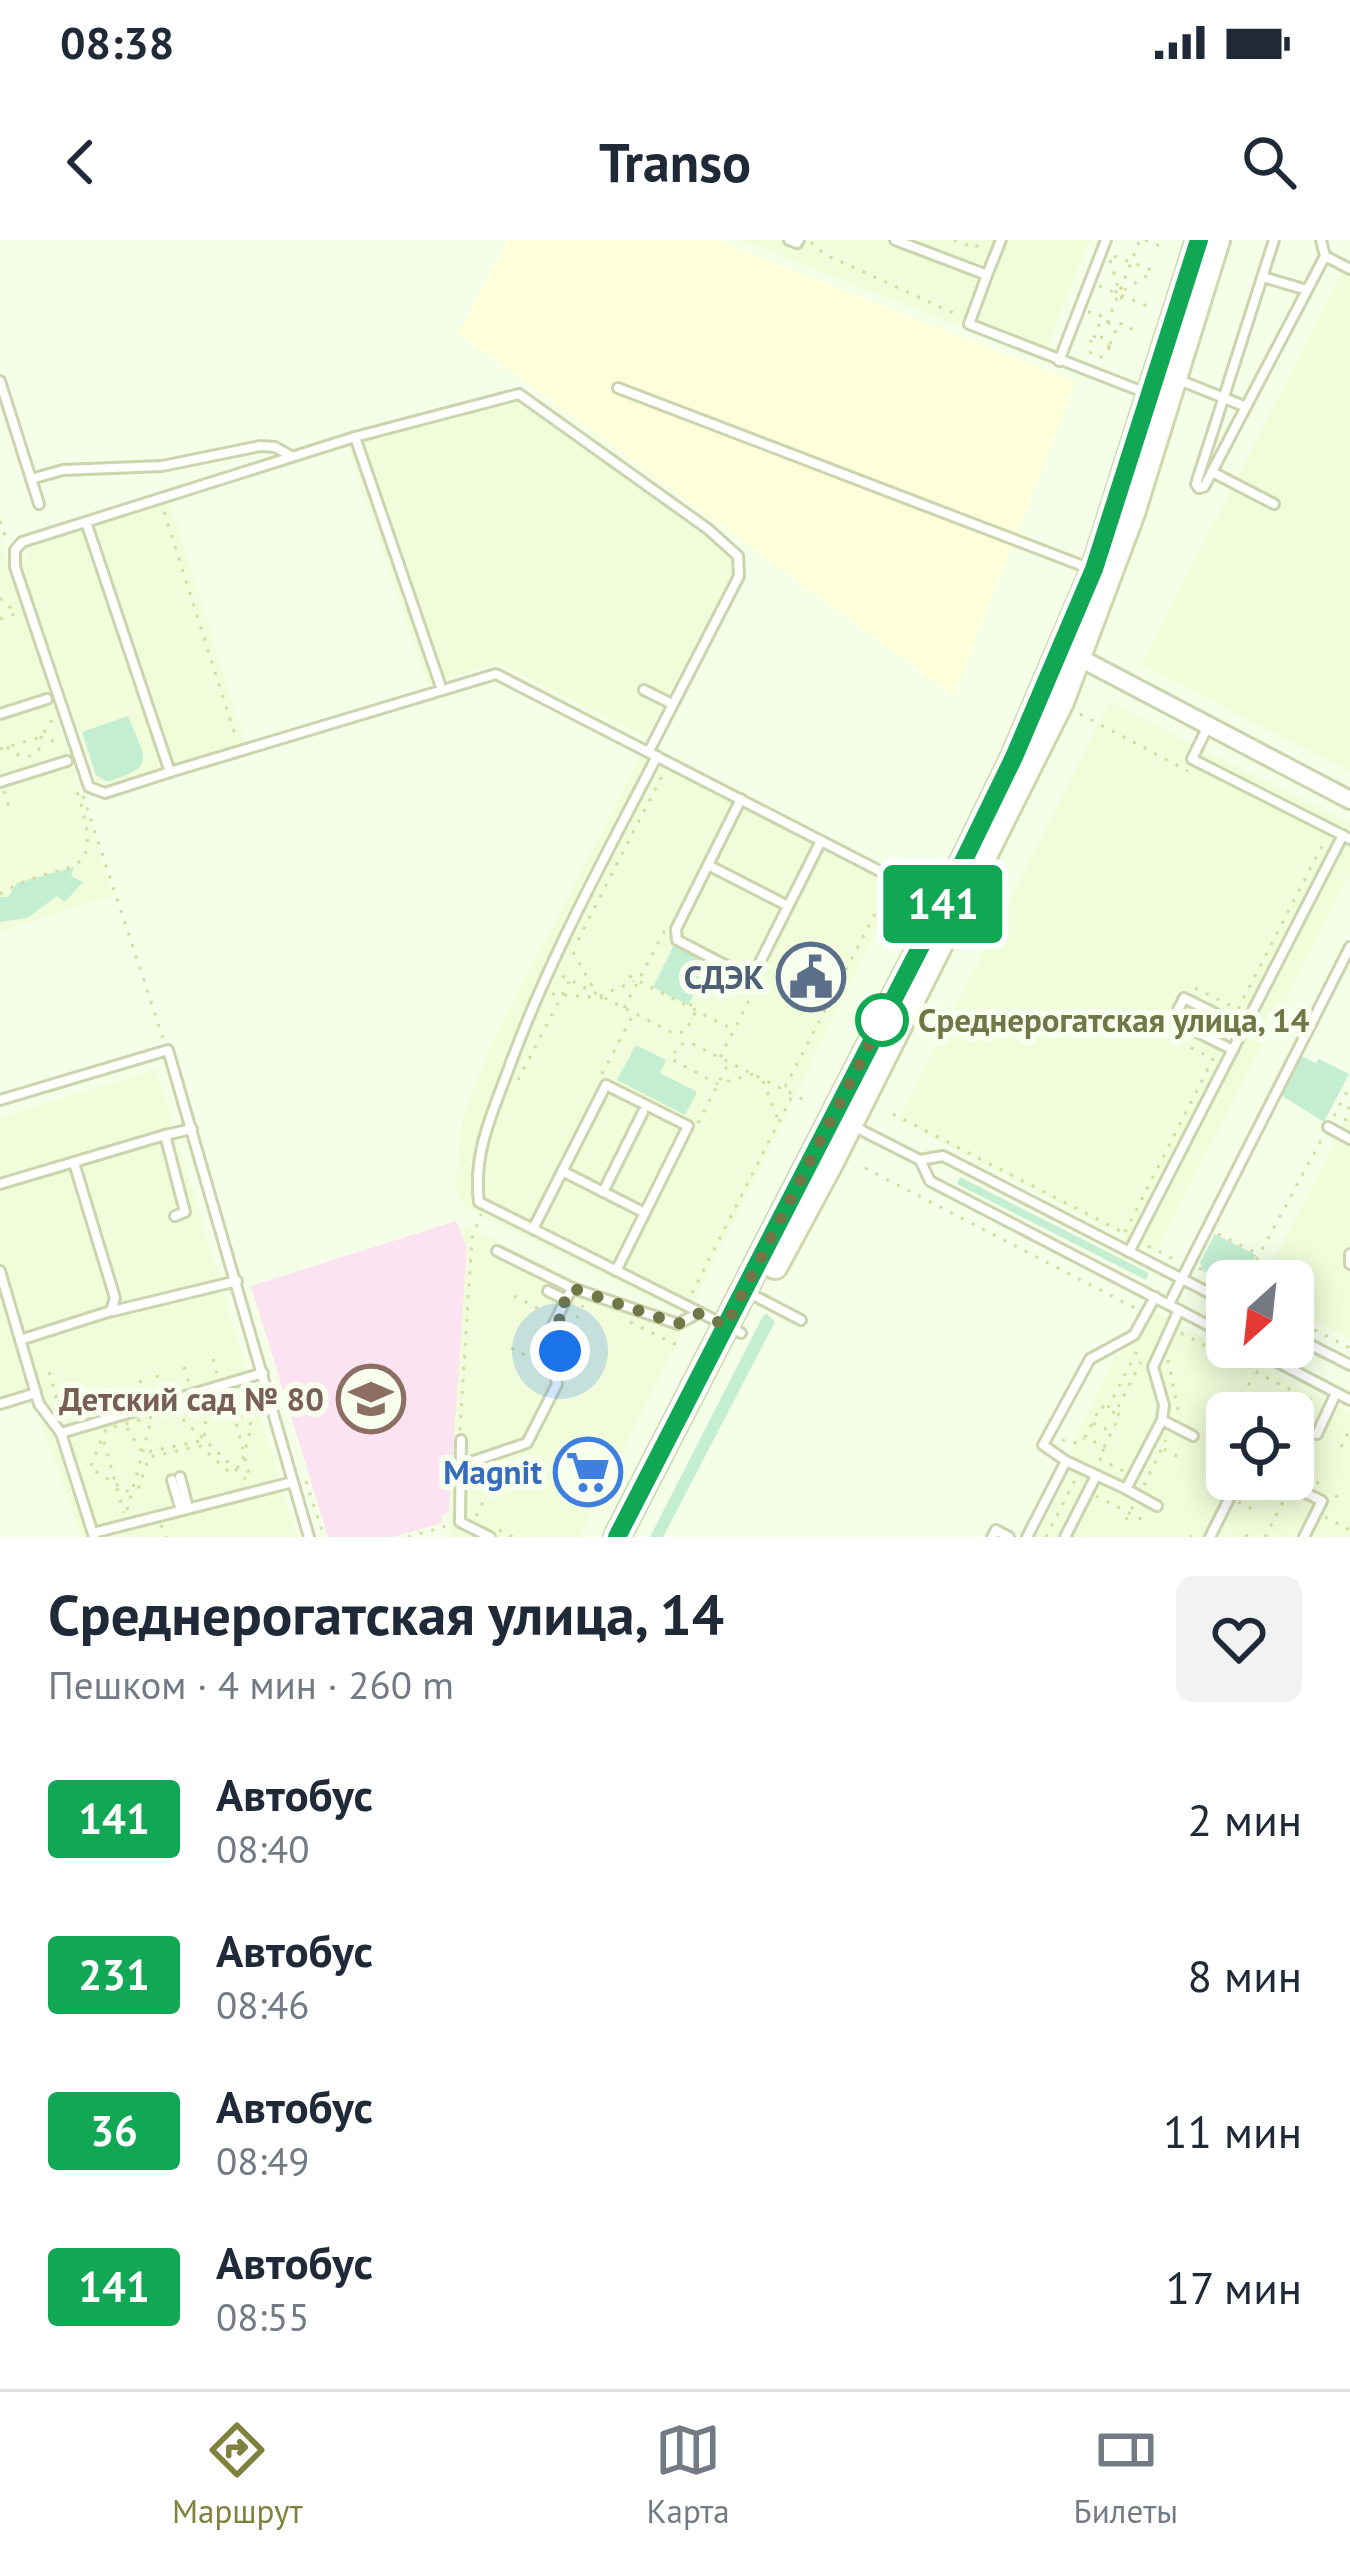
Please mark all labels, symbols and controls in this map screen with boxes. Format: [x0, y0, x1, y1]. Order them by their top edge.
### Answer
text: 08:38 [60, 13, 174, 71]
text: Transo [599, 127, 751, 197]
icon: back [48, 129, 114, 195]
icon: search [1236, 129, 1302, 195]
line badge: 141 [874, 865, 1012, 943]
text: 141 [907, 876, 979, 931]
public building icon: СДЭК [776, 942, 846, 1012]
place label: СДЭК [684, 955, 765, 998]
marker: Среднерогатская улица, 14 [857, 995, 907, 1045]
place label: Среднерогатская улица, 14 [918, 998, 1310, 1041]
north arrow [1206, 1260, 1314, 1368]
map controls [1206, 1260, 1314, 1500]
your location [530, 1321, 590, 1381]
school or university icon: Детский сад № 80 [336, 1364, 406, 1434]
place label: Детский сад № 80 [59, 1377, 324, 1420]
button: locate [1206, 1392, 1314, 1500]
supermarket icon: Magnit [553, 1437, 623, 1507]
place label: Magnit [443, 1450, 542, 1493]
button: heart [1176, 1576, 1302, 1702]
text: Среднерогатская улица, 14 [48, 1577, 724, 1651]
text: Пешком · 4 мин · 260 m [48, 1659, 454, 1710]
text: Автобус [216, 1765, 373, 1823]
text: 2 мин [1188, 1790, 1302, 1848]
text: 141 [78, 1791, 150, 1846]
text: 08:40 [216, 1823, 310, 1874]
text: Автобус [216, 1921, 373, 1979]
text: 8 мин [1188, 1946, 1302, 2004]
text: 231 [78, 1947, 150, 2002]
text: 08:46 [216, 1979, 310, 2030]
text: Автобус [216, 2077, 373, 2135]
text: 11 мин [1163, 2102, 1302, 2160]
text: 36 [90, 2103, 138, 2158]
text: 08:49 [216, 2135, 310, 2186]
text: Автобус [216, 2233, 373, 2291]
text: 17 мин [1165, 2258, 1302, 2316]
text: 141 [78, 2259, 150, 2314]
text: 08:55 [216, 2291, 310, 2342]
tab: Маршрут [172, 2417, 303, 2532]
tab: Карта [646, 2417, 730, 2532]
tab: Билеты [1074, 2417, 1178, 2532]

